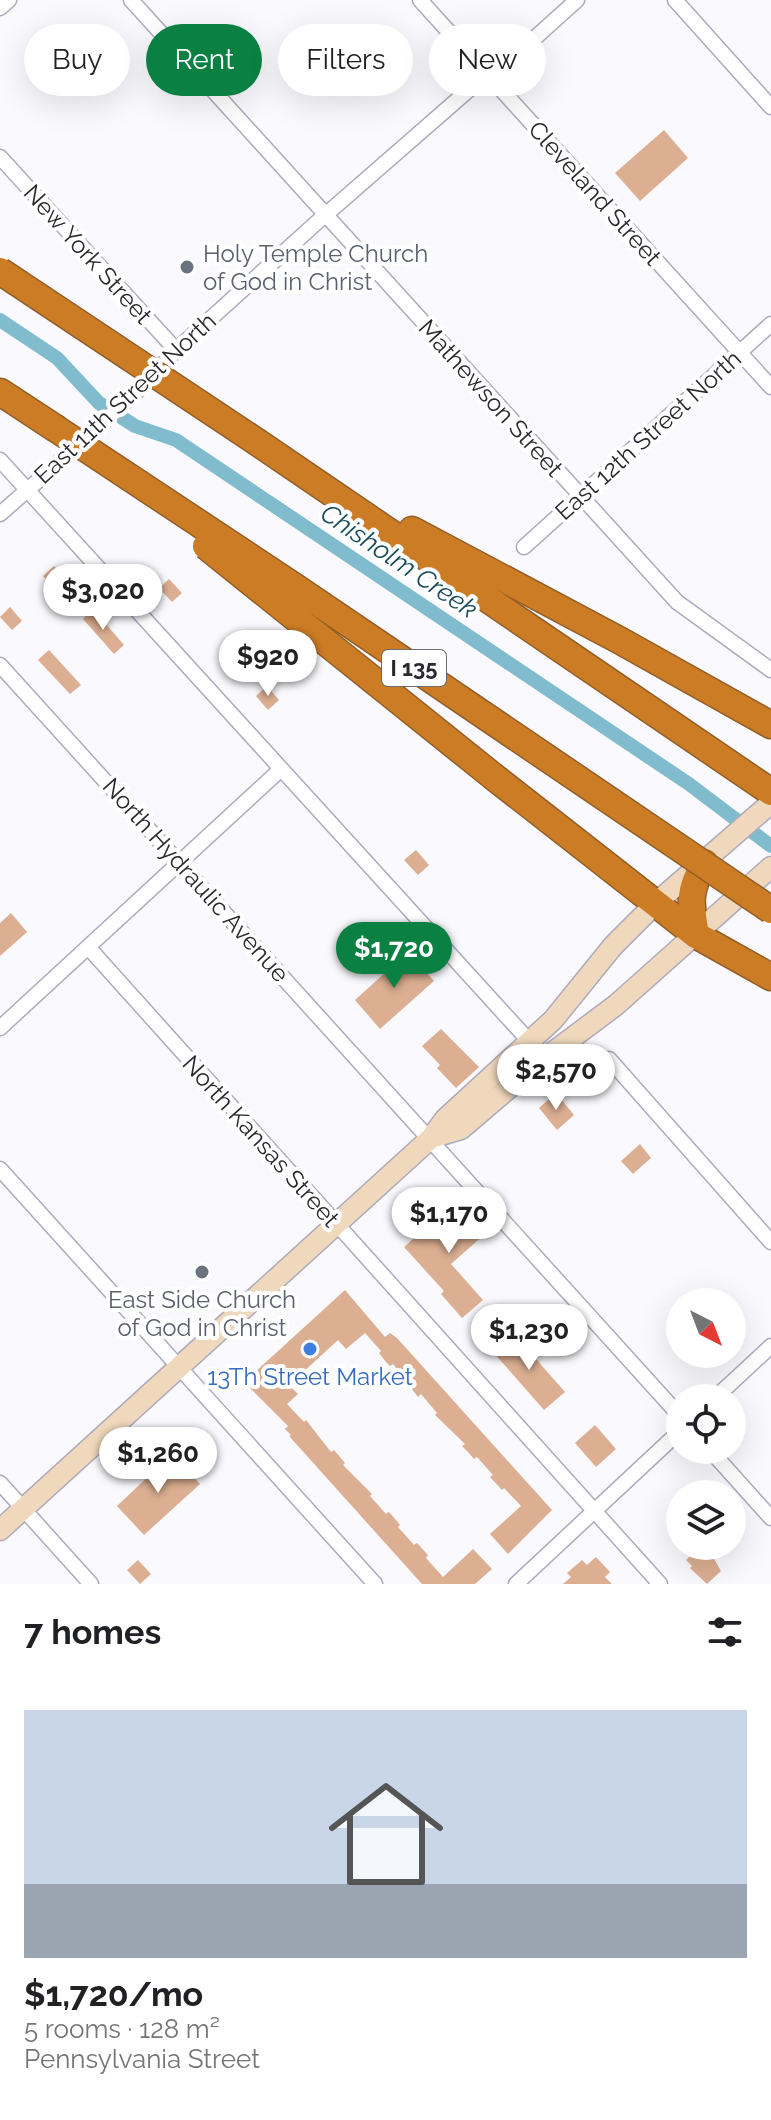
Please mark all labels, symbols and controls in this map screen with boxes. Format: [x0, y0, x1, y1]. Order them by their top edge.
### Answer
chip: Buy [24, 24, 130, 96]
chip: Rent [146, 24, 262, 96]
chip: Filters [278, 24, 413, 96]
chip: New [429, 24, 546, 96]
street label: Cleveland Street [523, 115, 667, 271]
street label: New York Street [18, 178, 158, 330]
place label: Holy Temple Church of God in Christ [203, 239, 428, 296]
marker: Holy Temple Church of God in Christ [178, 258, 196, 276]
street label: East 11th Street North [28, 306, 222, 490]
street label: Mathewson Street [413, 313, 569, 483]
street label: East 12th Street North [549, 344, 747, 526]
water label: Chisholm Creek [315, 498, 483, 624]
pin: $3,020 [38, 564, 168, 632]
text: $3,020 [61, 575, 145, 605]
pin: $920 [221, 630, 315, 698]
text: $920 [237, 641, 299, 671]
road number: I 135 [382, 650, 446, 686]
street label: North Hydraulic Avenue [97, 772, 295, 988]
pin: $1,720 [329, 922, 459, 990]
text: $1,720 [354, 933, 434, 963]
pin: $2,570 [491, 1044, 621, 1112]
street label: North Kansas Street [176, 1049, 346, 1233]
text: $2,570 [515, 1055, 597, 1085]
pin: $1,170 [384, 1187, 514, 1255]
text: $1,170 [410, 1198, 488, 1228]
marker: East Side Church of God in Christ [193, 1263, 211, 1281]
place label: East Side Church of God in Christ [108, 1285, 296, 1342]
north arrow [666, 1288, 746, 1368]
map controls [666, 1288, 746, 1560]
pin: $1,230 [464, 1304, 594, 1372]
text: $1,230 [489, 1315, 569, 1345]
marker: 13Th Street Market [301, 1340, 319, 1358]
place label: 13Th Street Market [207, 1362, 413, 1391]
button: locate [666, 1384, 746, 1464]
pin: $1,260 [93, 1427, 223, 1495]
text: $1,260 [117, 1438, 199, 1468]
button: layers [666, 1480, 746, 1560]
icon: filters [703, 1610, 747, 1654]
text: 7 homes [24, 1612, 161, 1652]
icon: home [314, 1762, 458, 1906]
text: $1,720/mo [24, 1974, 203, 2014]
text: 5 rooms · 128 m² [24, 2014, 220, 2044]
text: Pennsylvania Street [24, 2044, 260, 2074]

